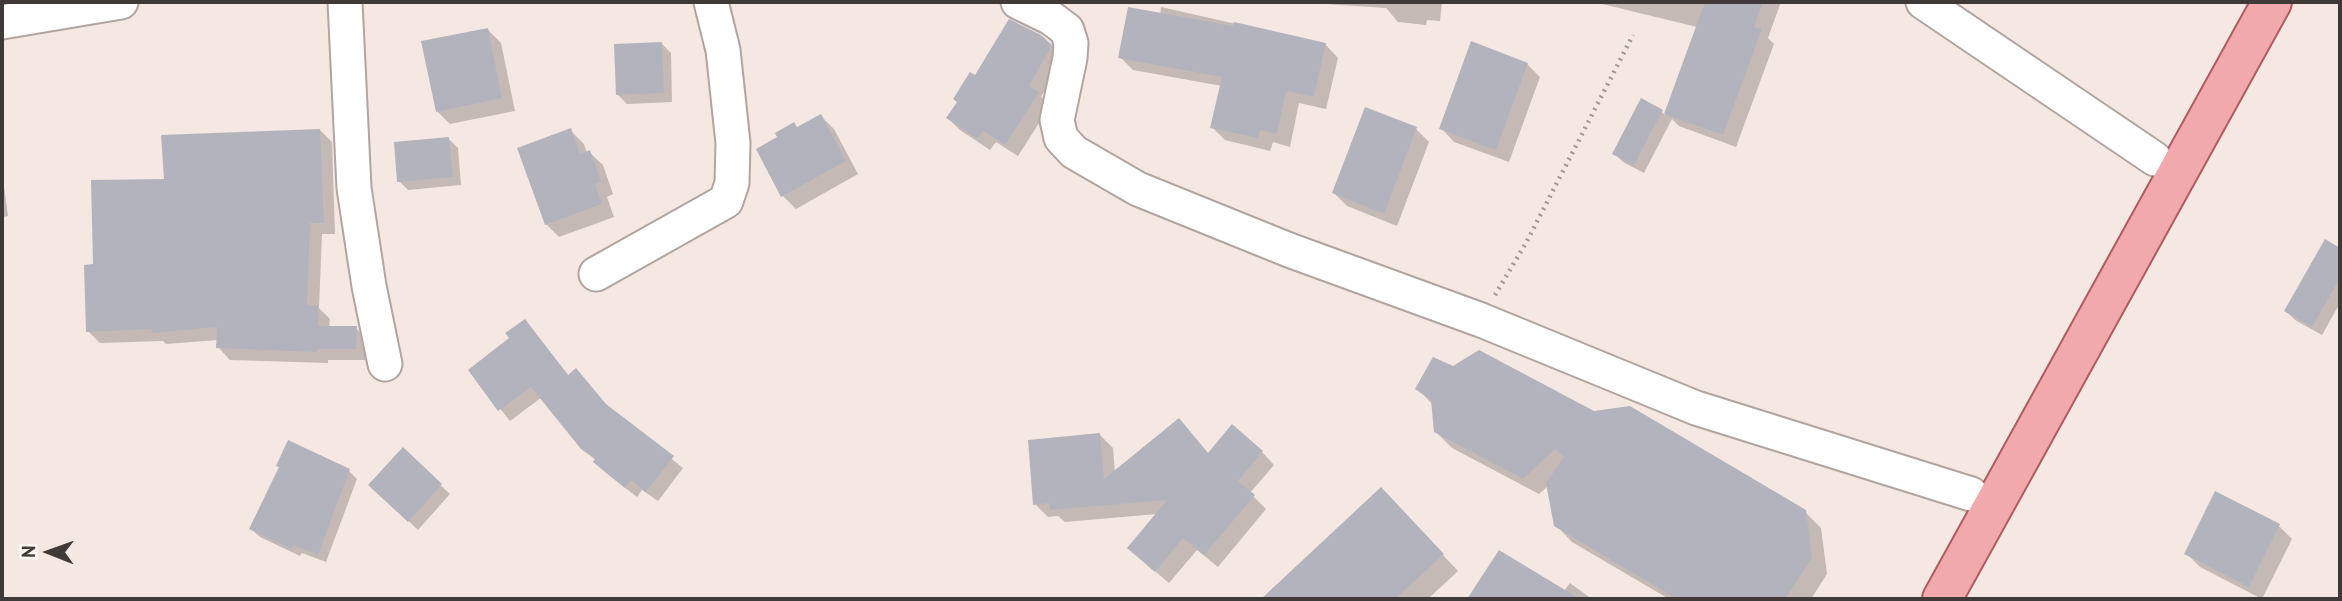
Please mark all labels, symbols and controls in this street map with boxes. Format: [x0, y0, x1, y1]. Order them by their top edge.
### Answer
north arrow [14, 517, 84, 587]
text: N [16, 545, 40, 558]

